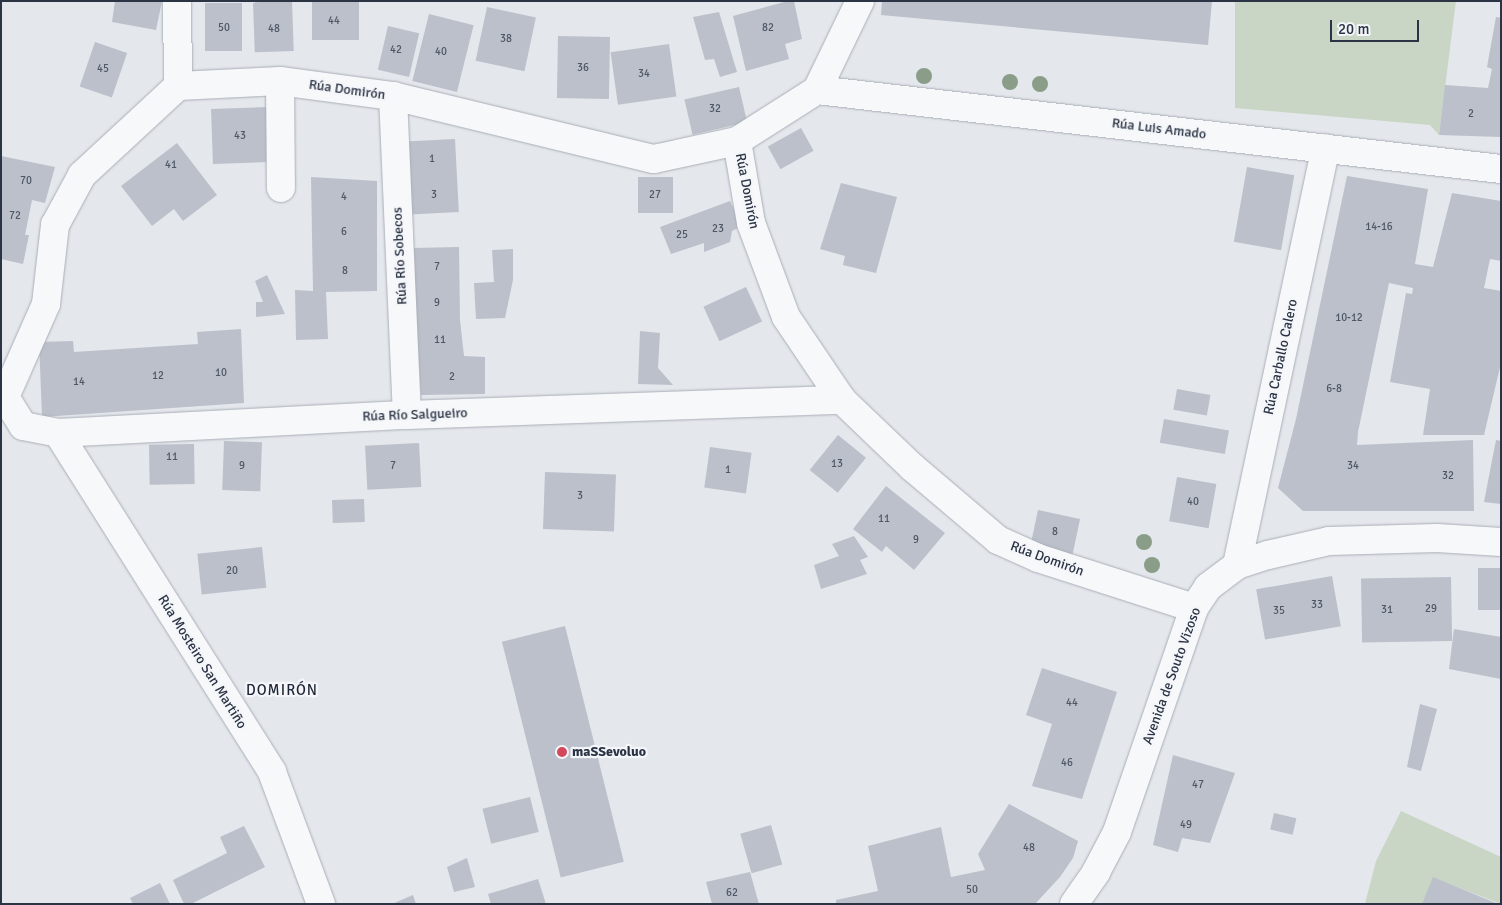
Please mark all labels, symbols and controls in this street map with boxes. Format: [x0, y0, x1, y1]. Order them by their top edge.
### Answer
scale bar [1332, 10, 1421, 42]
house number: 44 [328, 14, 340, 28]
text: 20 m [1338, 20, 1369, 38]
house number: 50 [218, 21, 230, 35]
house number: 82 [762, 21, 774, 35]
house number: 48 [268, 22, 280, 36]
house number: 38 [500, 32, 512, 46]
house number: 42 [390, 43, 402, 57]
house number: 40 [435, 45, 447, 59]
house number: 36 [577, 61, 589, 75]
house number: 45 [97, 62, 109, 76]
house number: 34 [638, 67, 650, 81]
street label: Rúa Domirón [308, 76, 386, 104]
house number: 32 [709, 102, 721, 116]
house number: 2 [1468, 107, 1474, 121]
street label: Rúa Luis Amado [1111, 115, 1207, 143]
house number: 43 [234, 129, 246, 143]
house number: 1 [429, 152, 435, 166]
street label: Rúa Domirón [731, 152, 763, 230]
house number: 41 [165, 158, 177, 172]
house number: 70 [20, 174, 32, 188]
house number: 3 [431, 188, 437, 202]
house number: 27 [649, 188, 661, 202]
house number: 4 [341, 190, 347, 204]
street label: Rúa Río Sobecos [389, 207, 411, 305]
house number: 72 [9, 209, 21, 223]
house number: 14-16 [1365, 220, 1393, 234]
house number: 23 [712, 222, 724, 236]
house number: 6 [341, 225, 347, 239]
house number: 25 [676, 228, 688, 242]
house number: 7 [434, 260, 440, 274]
house number: 8 [342, 264, 348, 278]
house number: 9 [434, 296, 440, 310]
street label: Rúa Carballo Calero [1261, 298, 1301, 416]
house number: 10-12 [1335, 311, 1363, 325]
house number: 11 [434, 333, 446, 347]
house number: 10 [215, 366, 227, 380]
house number: 12 [152, 369, 164, 383]
house number: 2 [449, 370, 455, 384]
house number: 14 [73, 375, 85, 389]
house number: 6-8 [1326, 382, 1342, 396]
street label: Rúa Río Salgueiro [362, 405, 468, 425]
house number: 11 [166, 450, 178, 464]
house number: 13 [831, 457, 843, 471]
house number: 9 [239, 459, 245, 473]
house number: 7 [390, 459, 396, 473]
house number: 34 [1347, 459, 1359, 473]
house number: 1 [725, 463, 731, 477]
house number: 32 [1442, 469, 1454, 483]
house number: 3 [577, 489, 583, 503]
house number: 40 [1187, 495, 1199, 509]
house number: 11 [878, 512, 890, 526]
house number: 8 [1052, 525, 1058, 539]
house number: 9 [913, 533, 919, 547]
street label: Rúa Domirón [1008, 538, 1086, 580]
house number: 20 [226, 564, 238, 578]
street label: Rúa Mosteiro San Martiño [154, 592, 250, 732]
house number: 33 [1311, 598, 1323, 612]
house number: 29 [1425, 602, 1437, 616]
house number: 31 [1381, 603, 1393, 617]
house number: 35 [1273, 604, 1285, 618]
street label: Avenida de Souto Vizoso [1139, 605, 1205, 747]
district label: DOMIRÓN [245, 682, 319, 700]
house number: 44 [1066, 696, 1078, 710]
place label: maSSevoluo [572, 744, 646, 760]
marker: maSSevoluo [556, 746, 568, 758]
house number: 46 [1061, 756, 1073, 770]
house number: 47 [1192, 778, 1204, 792]
house number: 49 [1180, 818, 1192, 832]
house number: 48 [1023, 841, 1035, 855]
house number: 50 [966, 883, 978, 897]
house number: 62 [726, 886, 738, 900]

